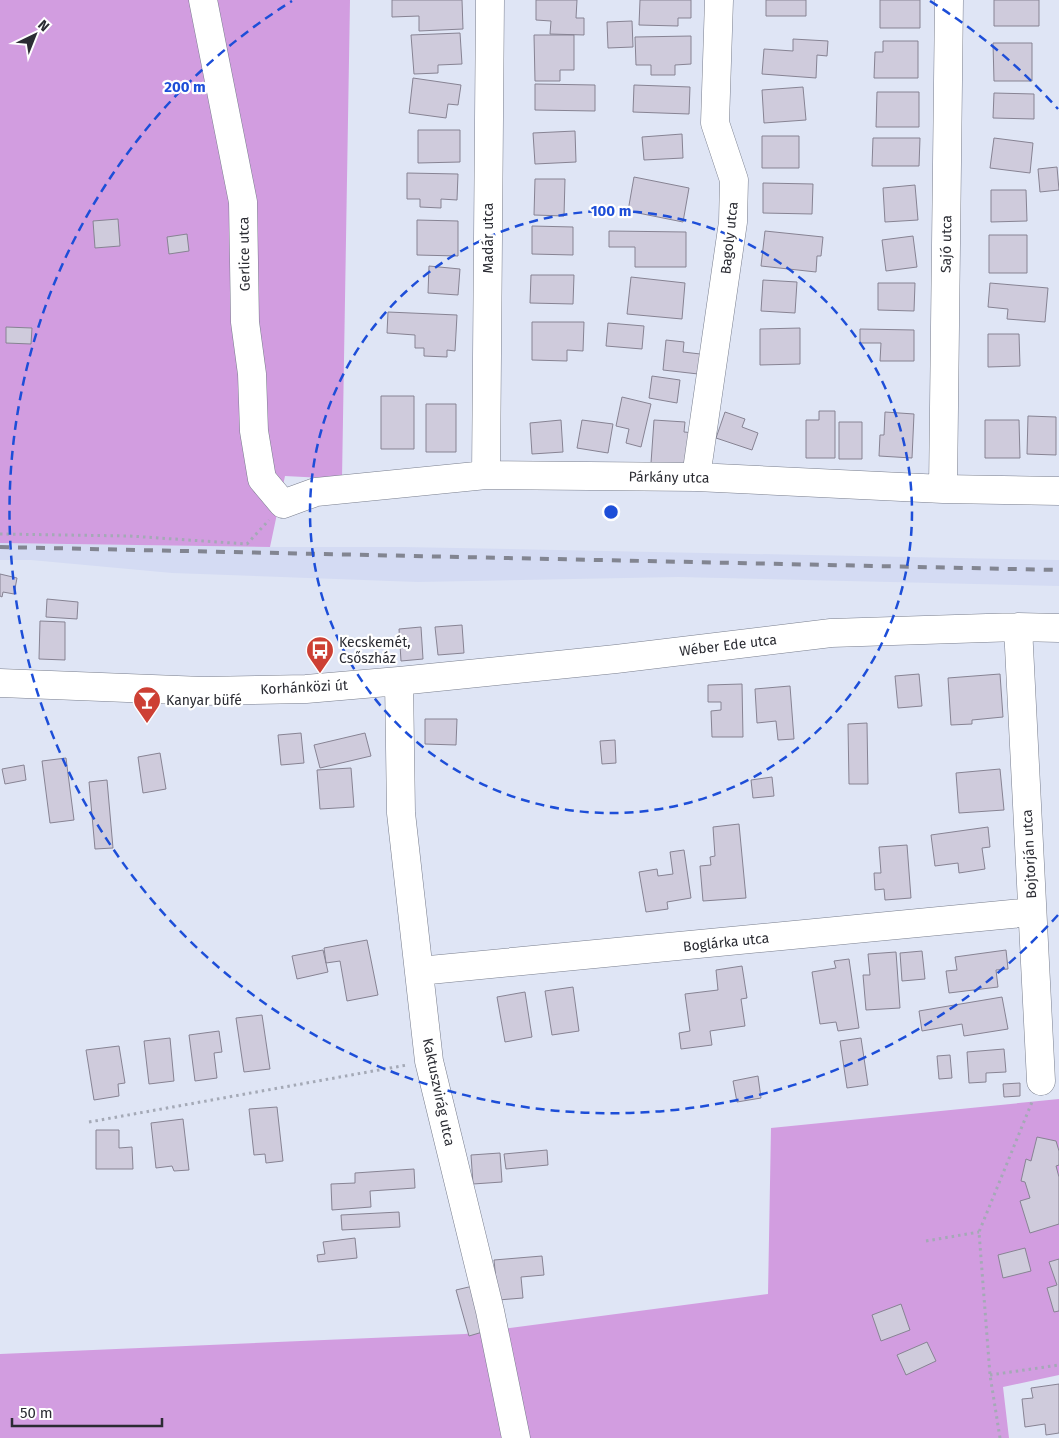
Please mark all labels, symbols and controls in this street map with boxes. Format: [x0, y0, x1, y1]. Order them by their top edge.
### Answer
north arrow [10, 10, 60, 60]
text: N [34, 16, 53, 35]
text: 200 m [164, 78, 206, 96]
street label: Bagoly utca [717, 201, 742, 275]
text: 100 m [591, 202, 631, 220]
street label: Madár utca [480, 203, 497, 273]
street label: Sajó utca [937, 215, 956, 273]
street label: Gerlice utca [235, 216, 254, 292]
street label: Párkány utca [628, 468, 710, 487]
centre of rings [602, 503, 620, 521]
street label: Wéber Ede utca [678, 631, 778, 660]
place label: Kecskemét, Csőszház [339, 634, 411, 667]
bus stop icon: Kecskemét, Csőszház [305, 635, 335, 674]
street label: Korhánközi út [260, 677, 349, 698]
bar icon: Kanyar büfé [132, 685, 162, 724]
place label: Kanyar büfé [166, 692, 242, 709]
street label: Bojtorján utca [1019, 809, 1040, 899]
street label: Boglárka utca [682, 930, 770, 955]
street label: Kaktuszvirág utca [419, 1036, 458, 1148]
scale bar [12, 1396, 162, 1428]
text: 50 m [20, 1404, 53, 1422]

